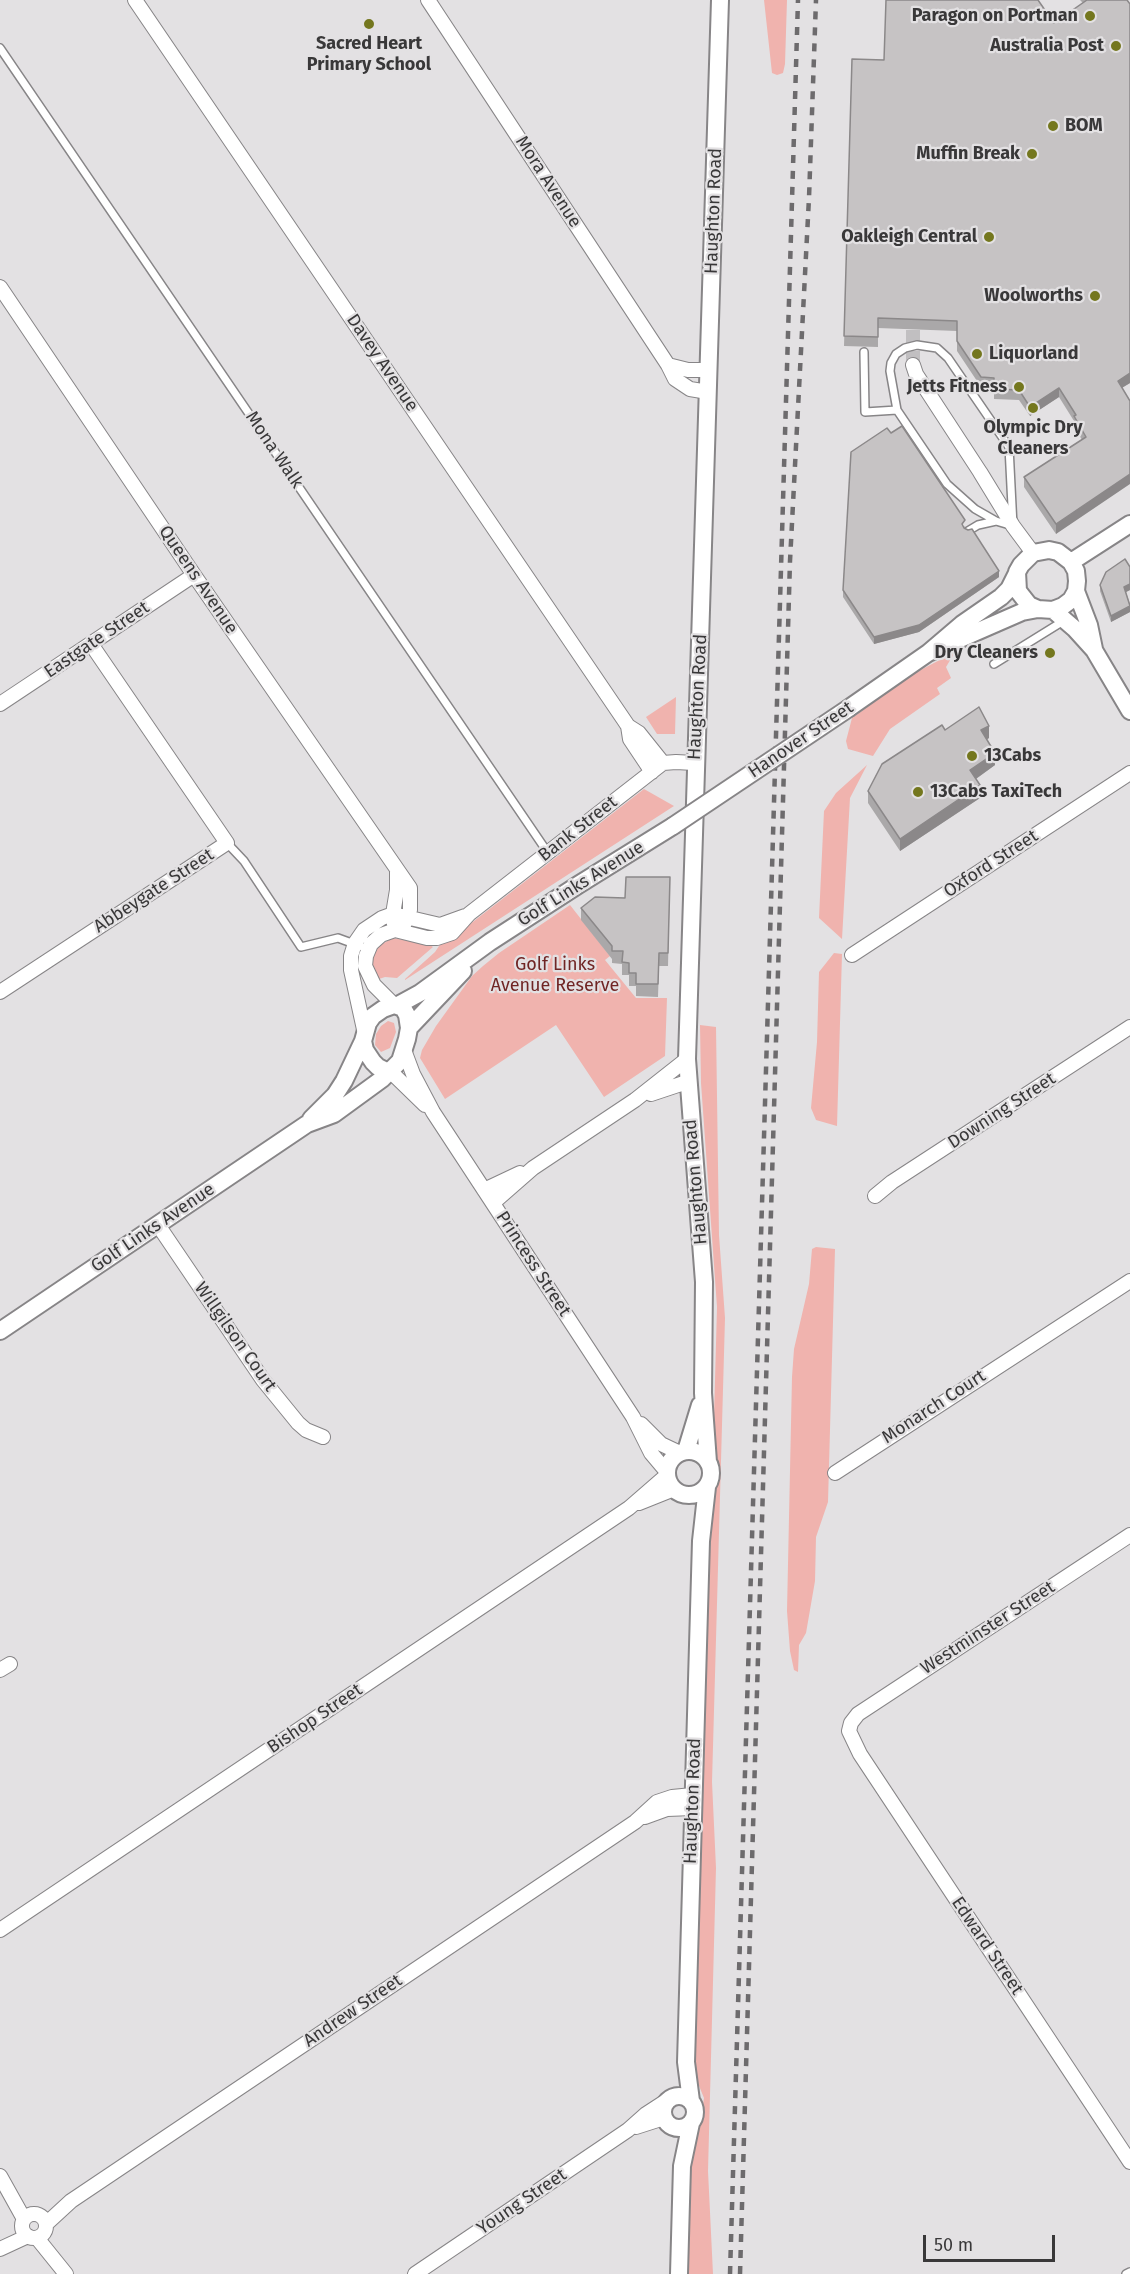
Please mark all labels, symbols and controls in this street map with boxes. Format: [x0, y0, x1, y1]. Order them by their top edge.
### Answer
place label: Paragon on Portman [912, 5, 1078, 27]
marker: Paragon on Portman [1083, 9, 1097, 23]
marker: Sacred Heart Primary School [362, 17, 376, 31]
place label: Sacred Heart Primary School [307, 33, 431, 76]
place label: Australia Post [990, 35, 1104, 57]
marker: Australia Post [1109, 39, 1123, 53]
place label: BOM [1065, 115, 1103, 137]
marker: BOM [1046, 119, 1060, 133]
street label: Mora Avenue [510, 132, 586, 232]
place label: Muffin Break [916, 143, 1020, 165]
marker: Muffin Break [1025, 147, 1039, 161]
street label: Haughton Road [701, 148, 727, 274]
place label: Oakleigh Central [841, 226, 977, 248]
marker: Oakleigh Central [982, 230, 996, 244]
place label: Woolworths [984, 285, 1083, 307]
marker: Woolworths [1088, 289, 1102, 303]
street label: Davey Avenue [342, 310, 422, 416]
place label: Liquorland [989, 343, 1078, 365]
marker: Liquorland [970, 347, 984, 361]
place label: Jetts Fitness [907, 376, 1007, 398]
marker: Jetts Fitness [1012, 380, 1026, 394]
marker: Olympic Dry Cleaners [1026, 401, 1040, 415]
street label: Mona Walk [240, 407, 308, 493]
place label: Olympic Dry Cleaners [983, 417, 1083, 460]
street label: Queens Avenue [154, 522, 242, 638]
street label: Eastgate Street [40, 597, 154, 683]
street label: Haughton Road [684, 634, 712, 760]
place label: Dry Cleaners [934, 642, 1038, 664]
marker: Dry Cleaners [1043, 646, 1057, 660]
street label: Hanover Street [744, 697, 858, 783]
place label: 13Cabs [984, 745, 1041, 767]
marker: 13Cabs [965, 749, 979, 763]
place label: 13Cabs TaxiTech [930, 781, 1062, 803]
marker: 13Cabs TaxiTech [911, 785, 925, 799]
street label: Bank Street [534, 792, 622, 866]
street label: Oxford Street [940, 825, 1042, 903]
street label: Golf Links Avenue [514, 837, 648, 931]
street label: Abbeygate Street [90, 844, 218, 938]
park label: Golf Links Avenue Reserve [491, 954, 619, 996]
street label: Downing Street [944, 1068, 1060, 1154]
street label: Haughton Road [680, 1118, 712, 1246]
street label: Golf Links Avenue [87, 1179, 219, 1277]
street label: Princess Street [491, 1207, 575, 1321]
street label: Willgilson Court [189, 1278, 281, 1396]
street label: Monarch Court [878, 1365, 990, 1449]
street label: Westminster Street [917, 1577, 1059, 1679]
street label: Bishop Street [263, 1679, 367, 1759]
street label: Haughton Road [680, 1738, 706, 1864]
street label: Edward Street [946, 1893, 1028, 1999]
street label: Andrew Street [300, 1970, 406, 2052]
street label: Young Street [473, 2164, 571, 2240]
scale bar [926, 2223, 1058, 2261]
text: 50 m [934, 2234, 973, 2256]

